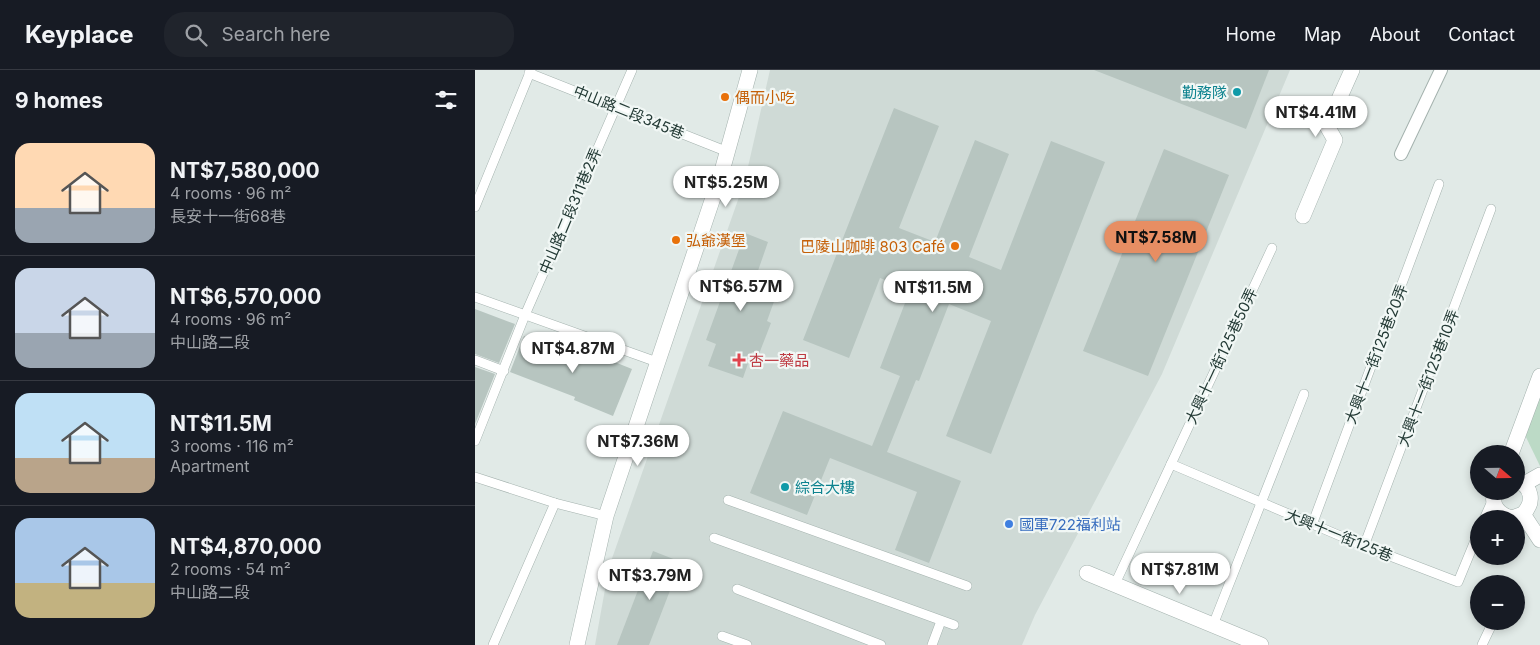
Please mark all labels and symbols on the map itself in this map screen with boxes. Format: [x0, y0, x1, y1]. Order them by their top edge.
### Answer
street label: 中山路二段345巷 [571, 81, 687, 143]
place label: 勤務隊 [1182, 83, 1227, 102]
marker: 勤務隊 [1231, 86, 1243, 98]
place label: 偶而小吃 [735, 88, 795, 107]
marker: 偶而小吃 [719, 91, 731, 103]
pin: NT$4.41M [1264, 96, 1368, 138]
street label: 中山路二段311巷2弄 [535, 145, 605, 277]
pin: NT$5.25M [674, 166, 778, 208]
pin: NT$7.58M [1104, 220, 1208, 263]
place label: 弘爺漢堡 [686, 231, 746, 250]
marker: 弘爺漢堡 [670, 234, 682, 246]
place label: 巴陵山咖啡 803 Café [800, 237, 945, 256]
marker: 巴陵山咖啡 803 Café [949, 240, 961, 252]
pin: NT$6.57M [689, 270, 793, 312]
pin: NT$11.5M [881, 270, 985, 313]
street label: 大興十一街125巷20弄 [1341, 282, 1411, 426]
street label: 大興十一街125巷50弄 [1181, 285, 1261, 427]
street label: 大興十一街125巷10弄 [1393, 307, 1463, 449]
pin: NT$4.87M [521, 332, 625, 374]
place label: 杏一藥品 [749, 351, 809, 370]
marker: 杏一藥品 [733, 354, 745, 366]
pin: NT$7.36M [586, 424, 690, 467]
north arrow [1470, 445, 1525, 500]
place label: 綜合大樓 [795, 478, 855, 497]
marker: 綜合大樓 [779, 481, 791, 493]
street label: 大興十一街125巷 [1282, 505, 1396, 565]
place label: 國軍722福利站 [1019, 515, 1121, 534]
marker: 國軍722福利站 [1003, 518, 1015, 530]
pin: NT$7.81M [1128, 552, 1232, 595]
pin: NT$3.79M [598, 558, 702, 601]

